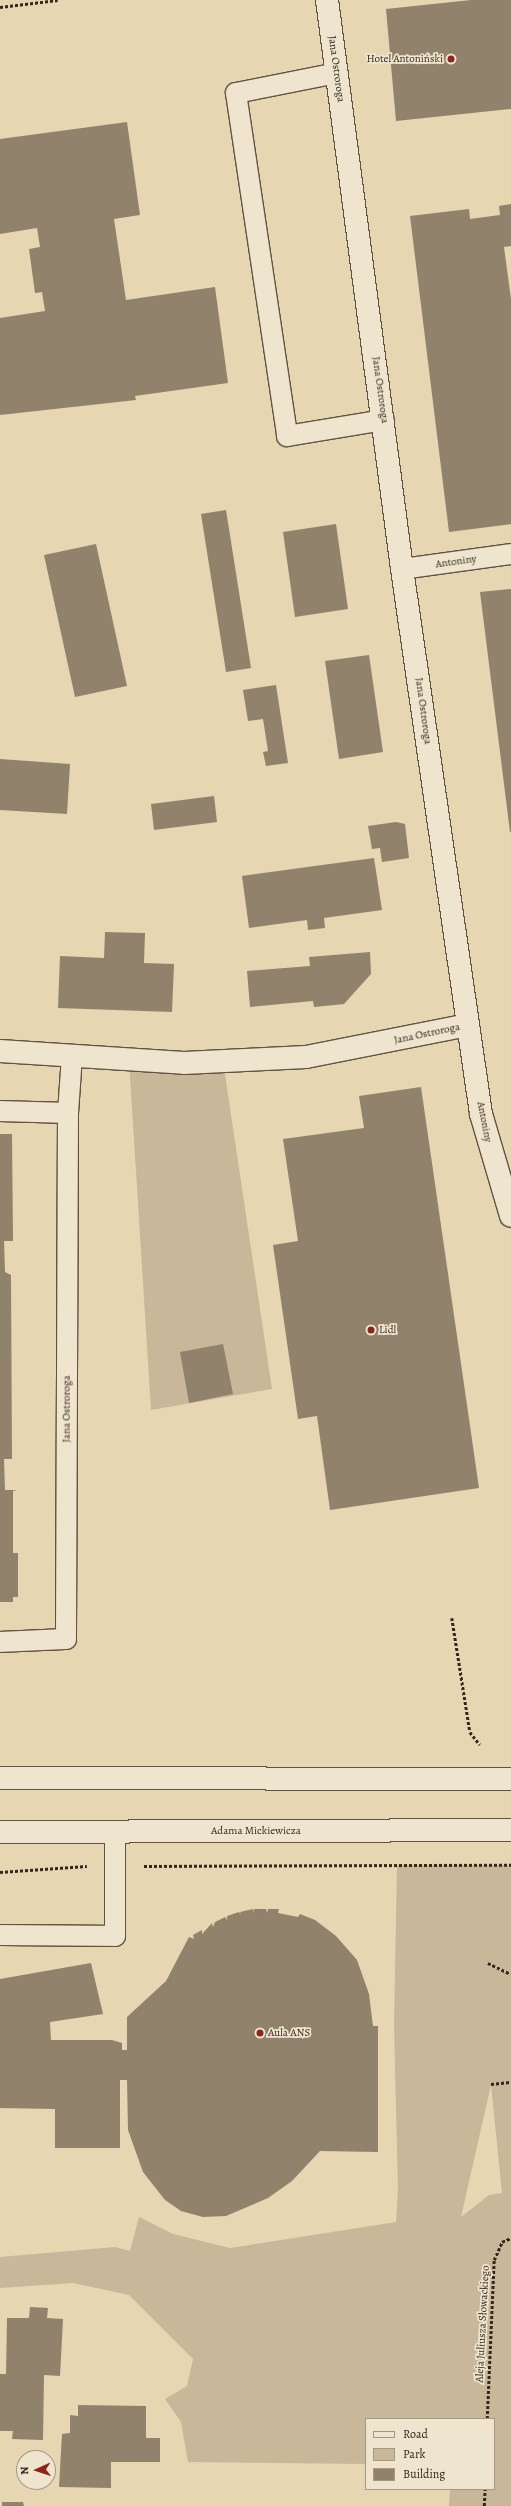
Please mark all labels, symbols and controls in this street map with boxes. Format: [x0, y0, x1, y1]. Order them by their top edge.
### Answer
street label: Jana Ostroroga [325, 35, 347, 103]
place label: Hotel Antoniński [366, 52, 443, 66]
marker: Hotel Antoniński [446, 54, 456, 64]
street label: Jana Ostroroga [369, 356, 391, 424]
street label: Antoniny [435, 553, 477, 571]
street label: Jana Ostroroga [412, 677, 434, 745]
street label: Jana Ostroroga [393, 1021, 461, 1047]
street label: Antoniny [474, 1101, 494, 1143]
place label: Lidl [379, 1323, 396, 1337]
marker: Lidl [366, 1325, 376, 1335]
street label: Jana Ostroroga [60, 1375, 74, 1443]
street label: Adama Mickiewicza [211, 1824, 301, 1838]
place label: Aula ANS [268, 2026, 310, 2040]
marker: Aula ANS [255, 2028, 265, 2038]
street label: Aleja Juliusza Słowackiego [473, 2265, 493, 2383]
legend [365, 2418, 495, 2490]
text: Road [403, 2426, 428, 2442]
text: Park [403, 2446, 426, 2462]
north arrow [16, 2450, 56, 2490]
text: N [17, 2466, 32, 2475]
text: Building [403, 2466, 445, 2482]

